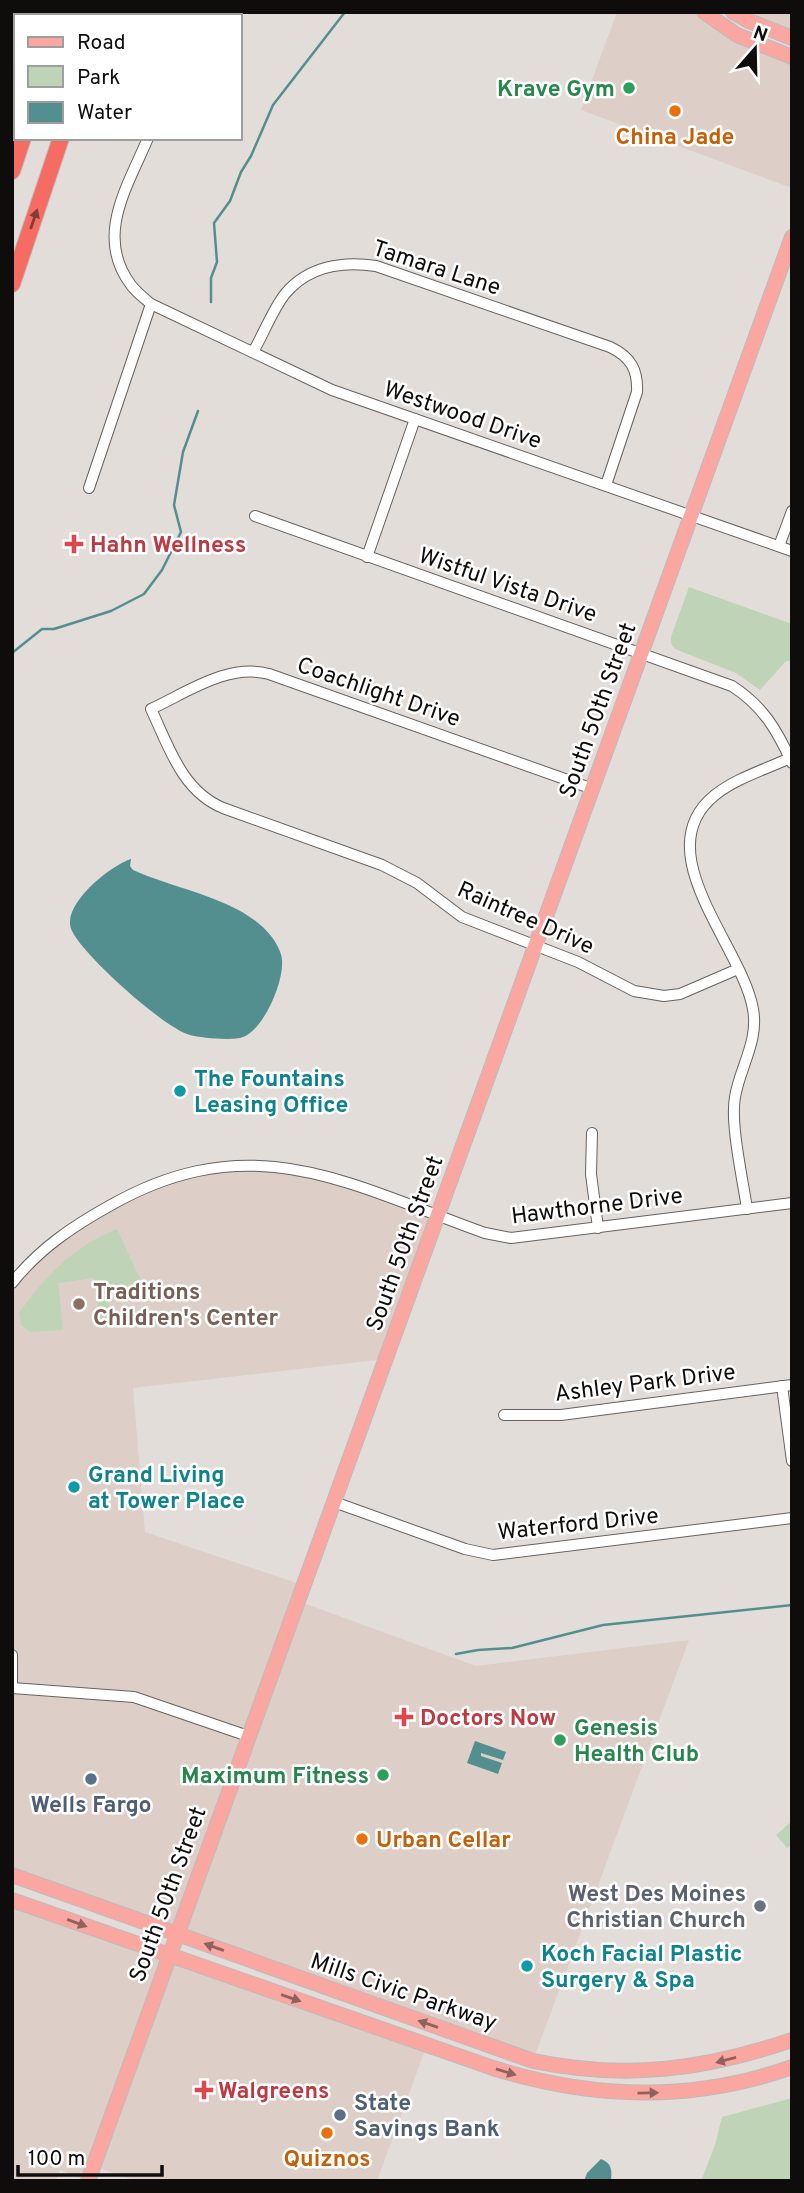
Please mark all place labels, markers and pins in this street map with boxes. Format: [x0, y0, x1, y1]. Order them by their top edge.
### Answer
place label: Krave Gym [497, 76, 615, 105]
marker: Krave Gym [621, 80, 637, 96]
marker: China Jade [667, 103, 683, 119]
place label: China Jade [616, 124, 734, 153]
place label: Hahn Wellness [90, 532, 246, 561]
marker: Hahn Wellness [64, 534, 84, 554]
place label: The Fountains Leasing Office [194, 1066, 348, 1121]
marker: The Fountains Leasing Office [172, 1083, 188, 1099]
place label: Traditions Children's Center [93, 1279, 279, 1334]
marker: Traditions Children's Center [71, 1296, 87, 1312]
place label: Grand Living at Tower Place [88, 1462, 245, 1517]
marker: Grand Living at Tower Place [66, 1479, 82, 1495]
place label: Doctors Now [420, 1705, 556, 1734]
marker: Doctors Now [394, 1707, 414, 1727]
place label: Genesis Health Club [574, 1715, 699, 1770]
marker: Genesis Health Club [552, 1732, 568, 1748]
place label: Maximum Fitness [181, 1763, 369, 1792]
marker: Maximum Fitness [375, 1767, 391, 1783]
marker: Wells Fargo [83, 1771, 99, 1787]
place label: Wells Fargo [30, 1792, 152, 1821]
place label: Urban Cellar [376, 1827, 511, 1856]
marker: Urban Cellar [354, 1831, 370, 1847]
place label: West Des Moines Christian Church [566, 1881, 746, 1936]
marker: West Des Moines Christian Church [752, 1898, 768, 1914]
place label: Koch Facial Plastic Surgery & Spa [541, 1941, 742, 1996]
marker: Koch Facial Plastic Surgery & Spa [519, 1958, 535, 1974]
place label: Walgreens [218, 2078, 329, 2107]
marker: Walgreens [196, 2082, 212, 2098]
place label: State Savings Bank [354, 2090, 500, 2145]
marker: State Savings Bank [332, 2107, 348, 2123]
marker: Quiznos [319, 2125, 335, 2141]
place label: Quiznos [283, 2146, 371, 2175]

